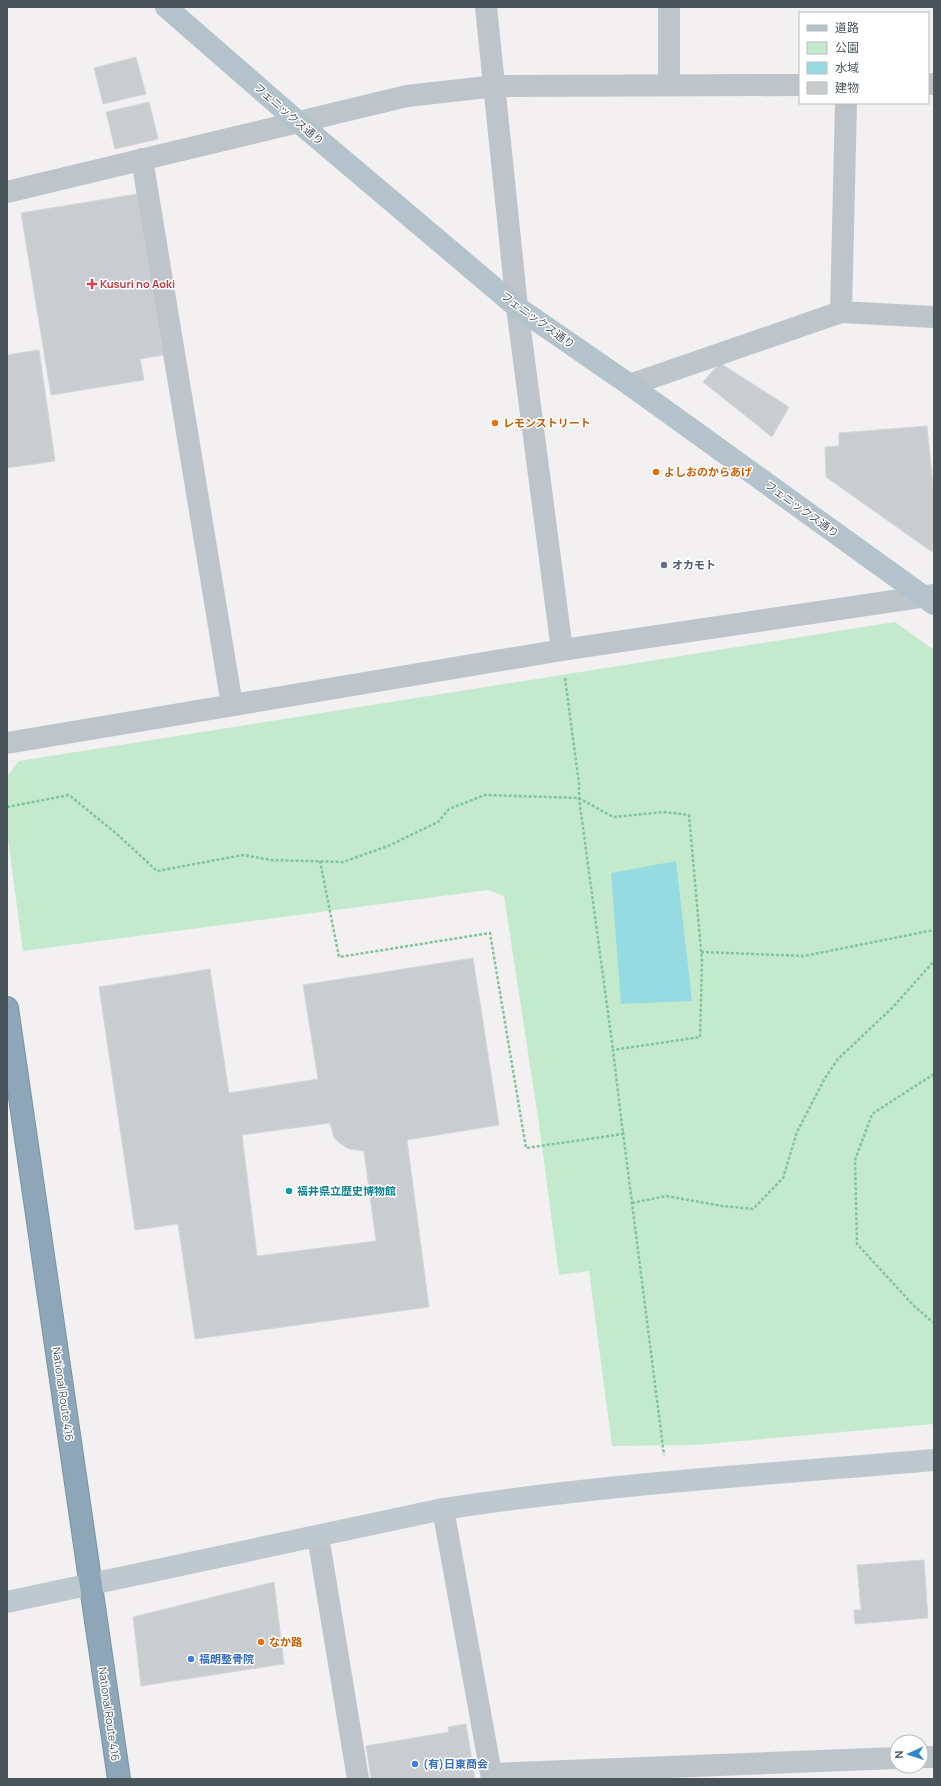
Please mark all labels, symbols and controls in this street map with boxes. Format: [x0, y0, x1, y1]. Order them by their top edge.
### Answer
legend [799, 12, 929, 104]
text: 道路 [835, 19, 859, 36]
text: 公園 [835, 39, 859, 56]
text: 水域 [835, 59, 859, 76]
street label: フェニックス通り [251, 79, 327, 148]
text: 建物 [835, 79, 859, 96]
place label: Kusuri no Aoki [100, 276, 175, 291]
marker: Kusuri no Aoki [87, 279, 97, 289]
street label: フェニックス通り [498, 288, 578, 351]
place label: レモンストリート [503, 415, 591, 430]
marker: レモンストリート [490, 418, 500, 428]
place label: よしおのからあげ [664, 464, 752, 479]
marker: よしおのからあげ [651, 467, 661, 477]
street label: フェニックス通り [762, 477, 842, 540]
place label: オカモト [672, 557, 716, 572]
marker: オカモト [659, 560, 669, 570]
place label: 福井県立歴史博物館 [297, 1183, 396, 1198]
marker: 福井県立歴史博物館 [284, 1186, 294, 1196]
street label: National Route 416 [49, 1346, 78, 1442]
place label: なか路 [269, 1634, 303, 1649]
marker: なか路 [256, 1637, 266, 1647]
place label: 福朗整骨院 [199, 1651, 254, 1666]
marker: 福朗整骨院 [186, 1654, 196, 1664]
street label: National Route 416 [95, 1666, 124, 1762]
north arrow [889, 1734, 929, 1774]
text: N [891, 1750, 906, 1759]
place label: (有)日東商会 [423, 1756, 488, 1771]
marker: (有)日東商会 [410, 1759, 420, 1769]

